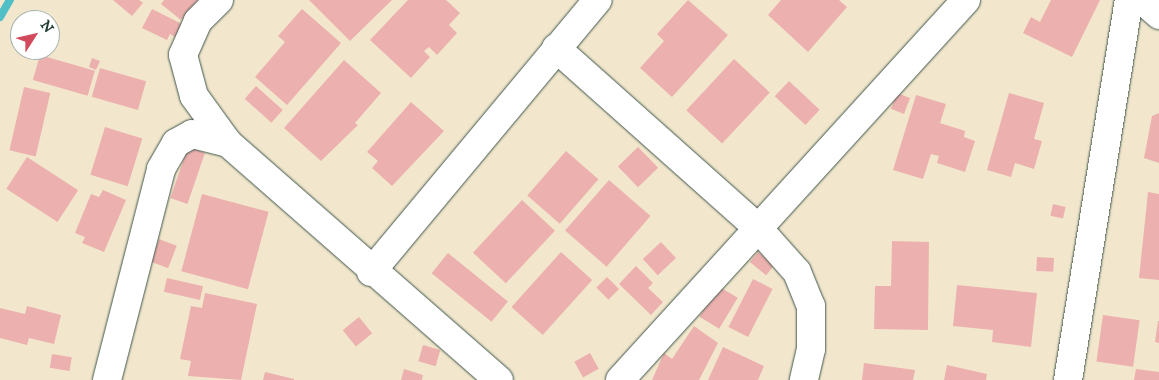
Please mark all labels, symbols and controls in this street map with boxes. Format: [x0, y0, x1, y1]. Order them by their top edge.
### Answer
north arrow [10, 10, 60, 60]
text: N [36, 17, 57, 37]

